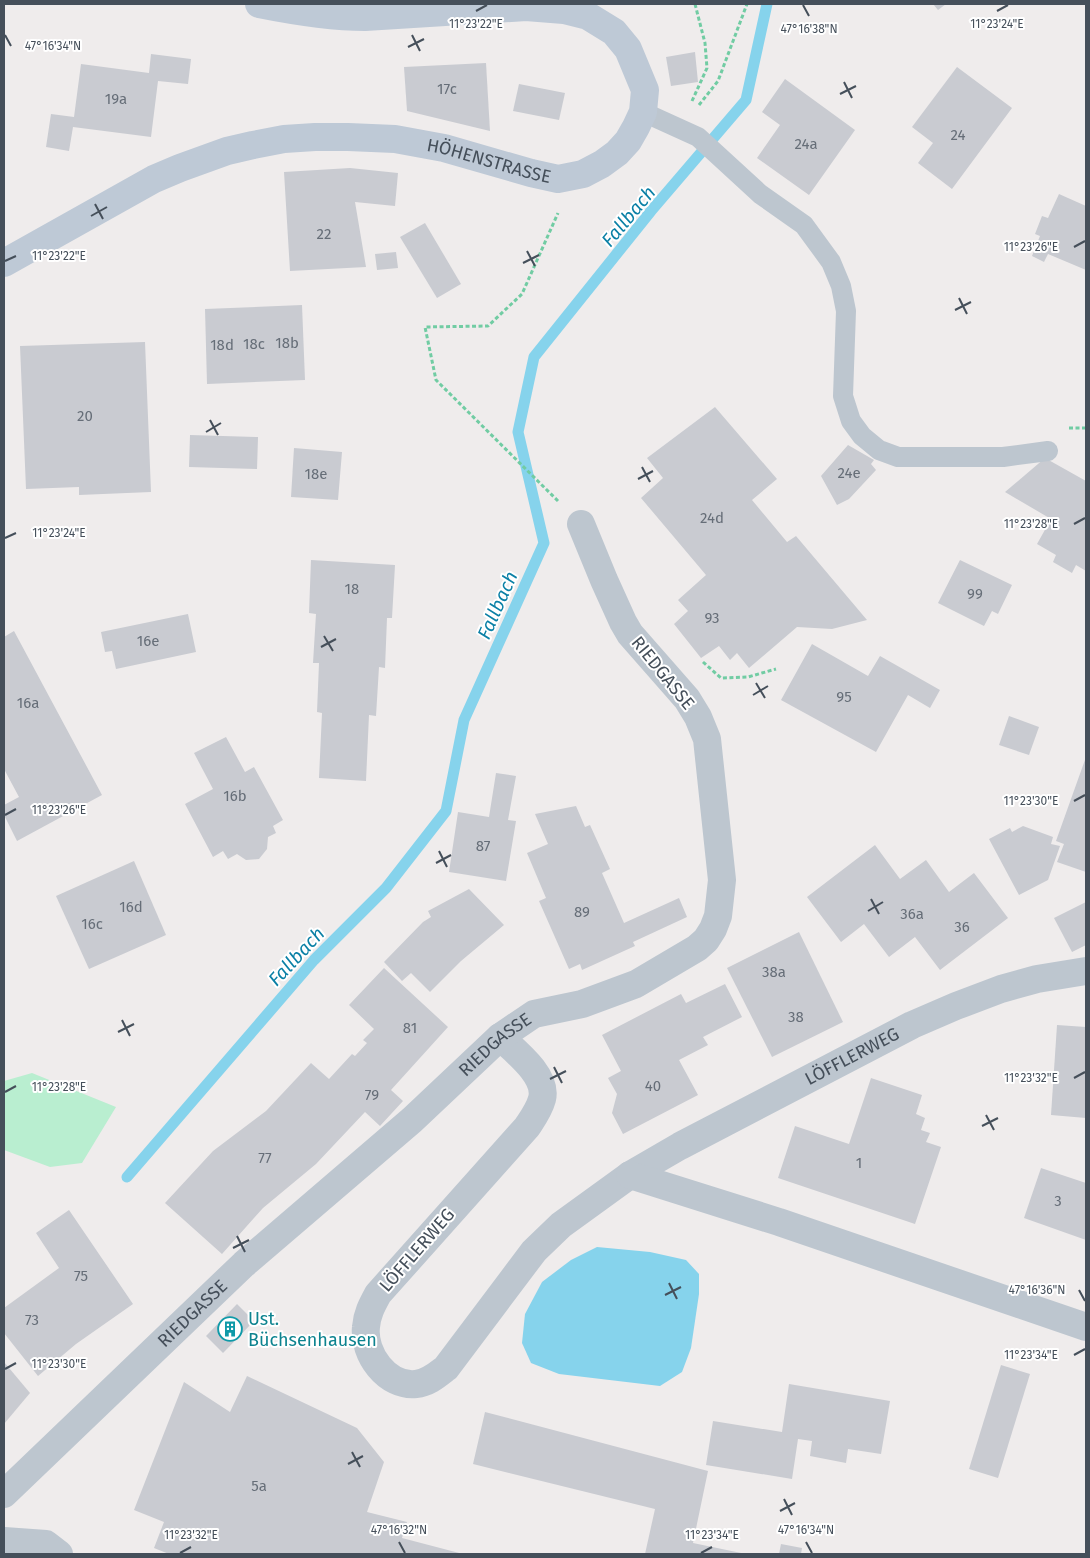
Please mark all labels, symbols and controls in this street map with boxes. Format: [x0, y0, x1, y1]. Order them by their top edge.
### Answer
text: 11°23'22"E [449, 17, 503, 31]
text: 11°23'24"E [970, 17, 1024, 31]
text: 47°16'38"N [780, 22, 838, 36]
text: 47°16'34"N [25, 39, 81, 53]
house number: 17c [437, 80, 457, 98]
house number: 19a [105, 90, 127, 108]
house number: 24 [950, 126, 966, 144]
street label: HÖHENSTRASSE [425, 134, 553, 188]
house number: 24a [794, 135, 818, 153]
water label: Fallbach [596, 181, 660, 251]
house number: 22 [317, 225, 331, 243]
text: 11°23'26"E [1004, 240, 1058, 254]
text: 11°23'22"E [32, 249, 86, 263]
house number: 18b [275, 334, 299, 352]
house number: 18c [243, 335, 265, 353]
house number: 18d [210, 336, 234, 354]
house number: 20 [77, 407, 93, 425]
house number: 24e [837, 464, 861, 482]
house number: 18e [305, 465, 327, 483]
house number: 24d [700, 509, 724, 527]
text: 11°23'28"E [1004, 517, 1058, 531]
text: 11°23'24"E [32, 526, 86, 540]
water label: Fallbach [472, 568, 523, 643]
house number: 18 [345, 580, 359, 598]
house number: 99 [967, 585, 983, 603]
house number: 93 [704, 609, 720, 627]
house number: 16e [137, 632, 159, 650]
street label: RIEDGASSE [627, 632, 699, 714]
house number: 95 [836, 688, 852, 706]
house number: 16a [17, 694, 39, 712]
house number: 16b [223, 787, 247, 805]
text: 11°23'30"E [1004, 794, 1058, 808]
text: 11°23'26"E [32, 803, 86, 817]
house number: 87 [476, 837, 491, 855]
house number: 16d [119, 898, 143, 916]
house number: 89 [574, 903, 590, 921]
house number: 36a [900, 905, 924, 923]
house number: 16c [81, 915, 103, 933]
house number: 36 [954, 918, 970, 936]
water label: Fallbach [263, 922, 329, 991]
house number: 38a [762, 963, 786, 981]
street label: RIEDGASSE [454, 1008, 536, 1081]
house number: 38 [788, 1008, 804, 1026]
house number: 81 [403, 1019, 417, 1037]
street label: LÖFFLERWEG [801, 1023, 903, 1090]
text: 11°23'32"E [1004, 1071, 1058, 1085]
house number: 40 [645, 1077, 661, 1095]
text: 11°23'28"E [32, 1080, 86, 1094]
house number: 79 [365, 1086, 379, 1104]
house number: 77 [258, 1149, 272, 1167]
house number: 1 [856, 1154, 862, 1172]
house number: 3 [1054, 1192, 1062, 1210]
street label: LÖFFLERWEG [375, 1204, 459, 1296]
house number: 75 [74, 1267, 88, 1285]
street label: RIEDGASSE [153, 1275, 232, 1352]
text: 47°16'36"N [1009, 1283, 1065, 1297]
place label: Ust. Büchsenhausen [248, 1308, 377, 1351]
house number: 73 [25, 1311, 39, 1329]
building icon: Ust. Büchsenhausen [217, 1316, 243, 1342]
text: 11°23'34"E [1004, 1348, 1058, 1362]
text: 11°23'30"E [32, 1357, 86, 1371]
house number: 5a [251, 1477, 267, 1495]
text: 47°16'32"N [371, 1523, 427, 1537]
text: 47°16'34"N [778, 1523, 834, 1537]
text: 11°23'32"E [164, 1528, 218, 1542]
text: 11°23'34"E [685, 1528, 739, 1542]

